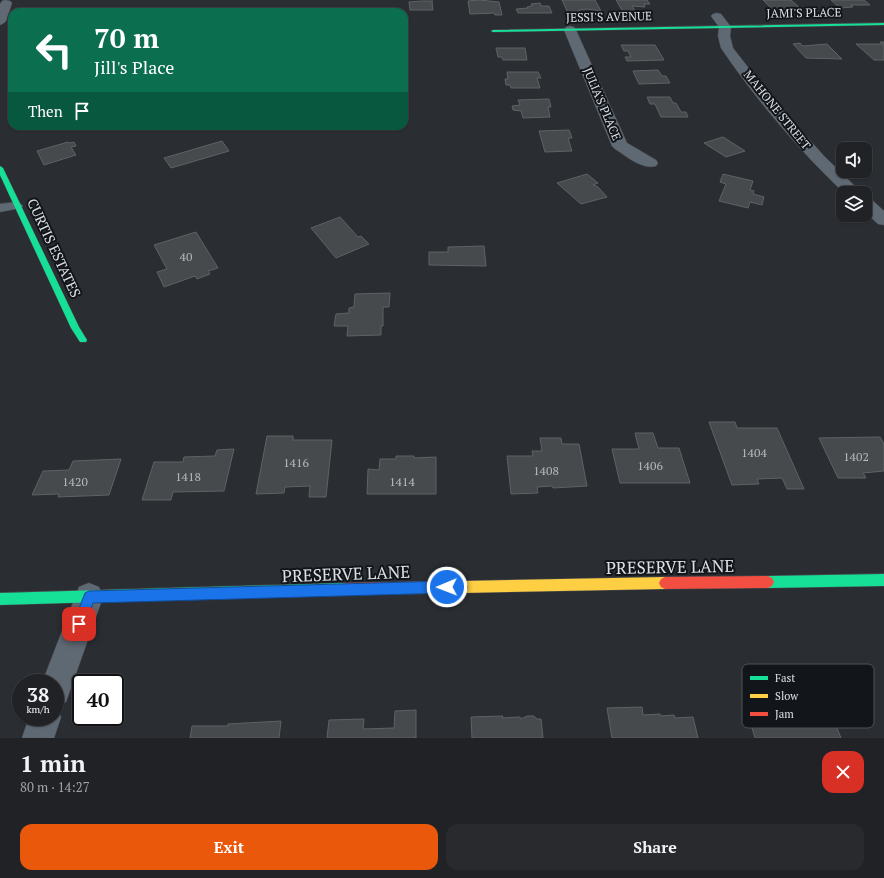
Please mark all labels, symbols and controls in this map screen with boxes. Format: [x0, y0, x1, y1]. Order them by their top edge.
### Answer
street label: JAMI'S PLACE [766, 4, 842, 21]
street label: JESSI'S AVENUE [566, 8, 652, 25]
text: 70 m [94, 19, 159, 56]
icon: left [28, 24, 80, 76]
text: Jill's Place [94, 55, 174, 79]
street label: JULIA'S PLACE [580, 65, 625, 142]
street label: MAHONE STREET [741, 67, 814, 153]
icon: arrive [71, 100, 93, 122]
text: Then [28, 101, 63, 121]
map controls [836, 142, 872, 222]
button: sound [836, 142, 872, 178]
button: layers [836, 186, 872, 222]
street label: CURTIS ESTATES [23, 195, 86, 300]
house number: 40 [180, 249, 192, 264]
house number: 1404 [741, 445, 767, 460]
house number: 1402 [843, 449, 869, 464]
house number: 1416 [283, 455, 309, 470]
house number: 1406 [637, 458, 663, 473]
house number: 1408 [533, 463, 559, 478]
house number: 1418 [175, 469, 201, 484]
house number: 1420 [62, 474, 88, 489]
house number: 1414 [389, 474, 415, 489]
street label: PRESERVE LANE [606, 554, 734, 579]
street label: PRESERVE LANE [281, 560, 411, 587]
position arrow [426, 566, 468, 608]
pin [62, 607, 96, 641]
icon: arrive [68, 613, 90, 635]
legend [742, 664, 874, 728]
text: Fast [775, 671, 795, 685]
speed limit sign: 40 [72, 674, 124, 726]
text: 38 [27, 681, 49, 708]
text: Slow [775, 689, 799, 703]
text: km/h [26, 703, 50, 716]
text: Jam [775, 707, 794, 721]
text: 1 min [20, 747, 86, 779]
button: close [822, 751, 864, 793]
text: 80 m · 14:27 [20, 778, 90, 796]
button: Exit [20, 824, 438, 870]
button: Share [446, 824, 864, 870]

